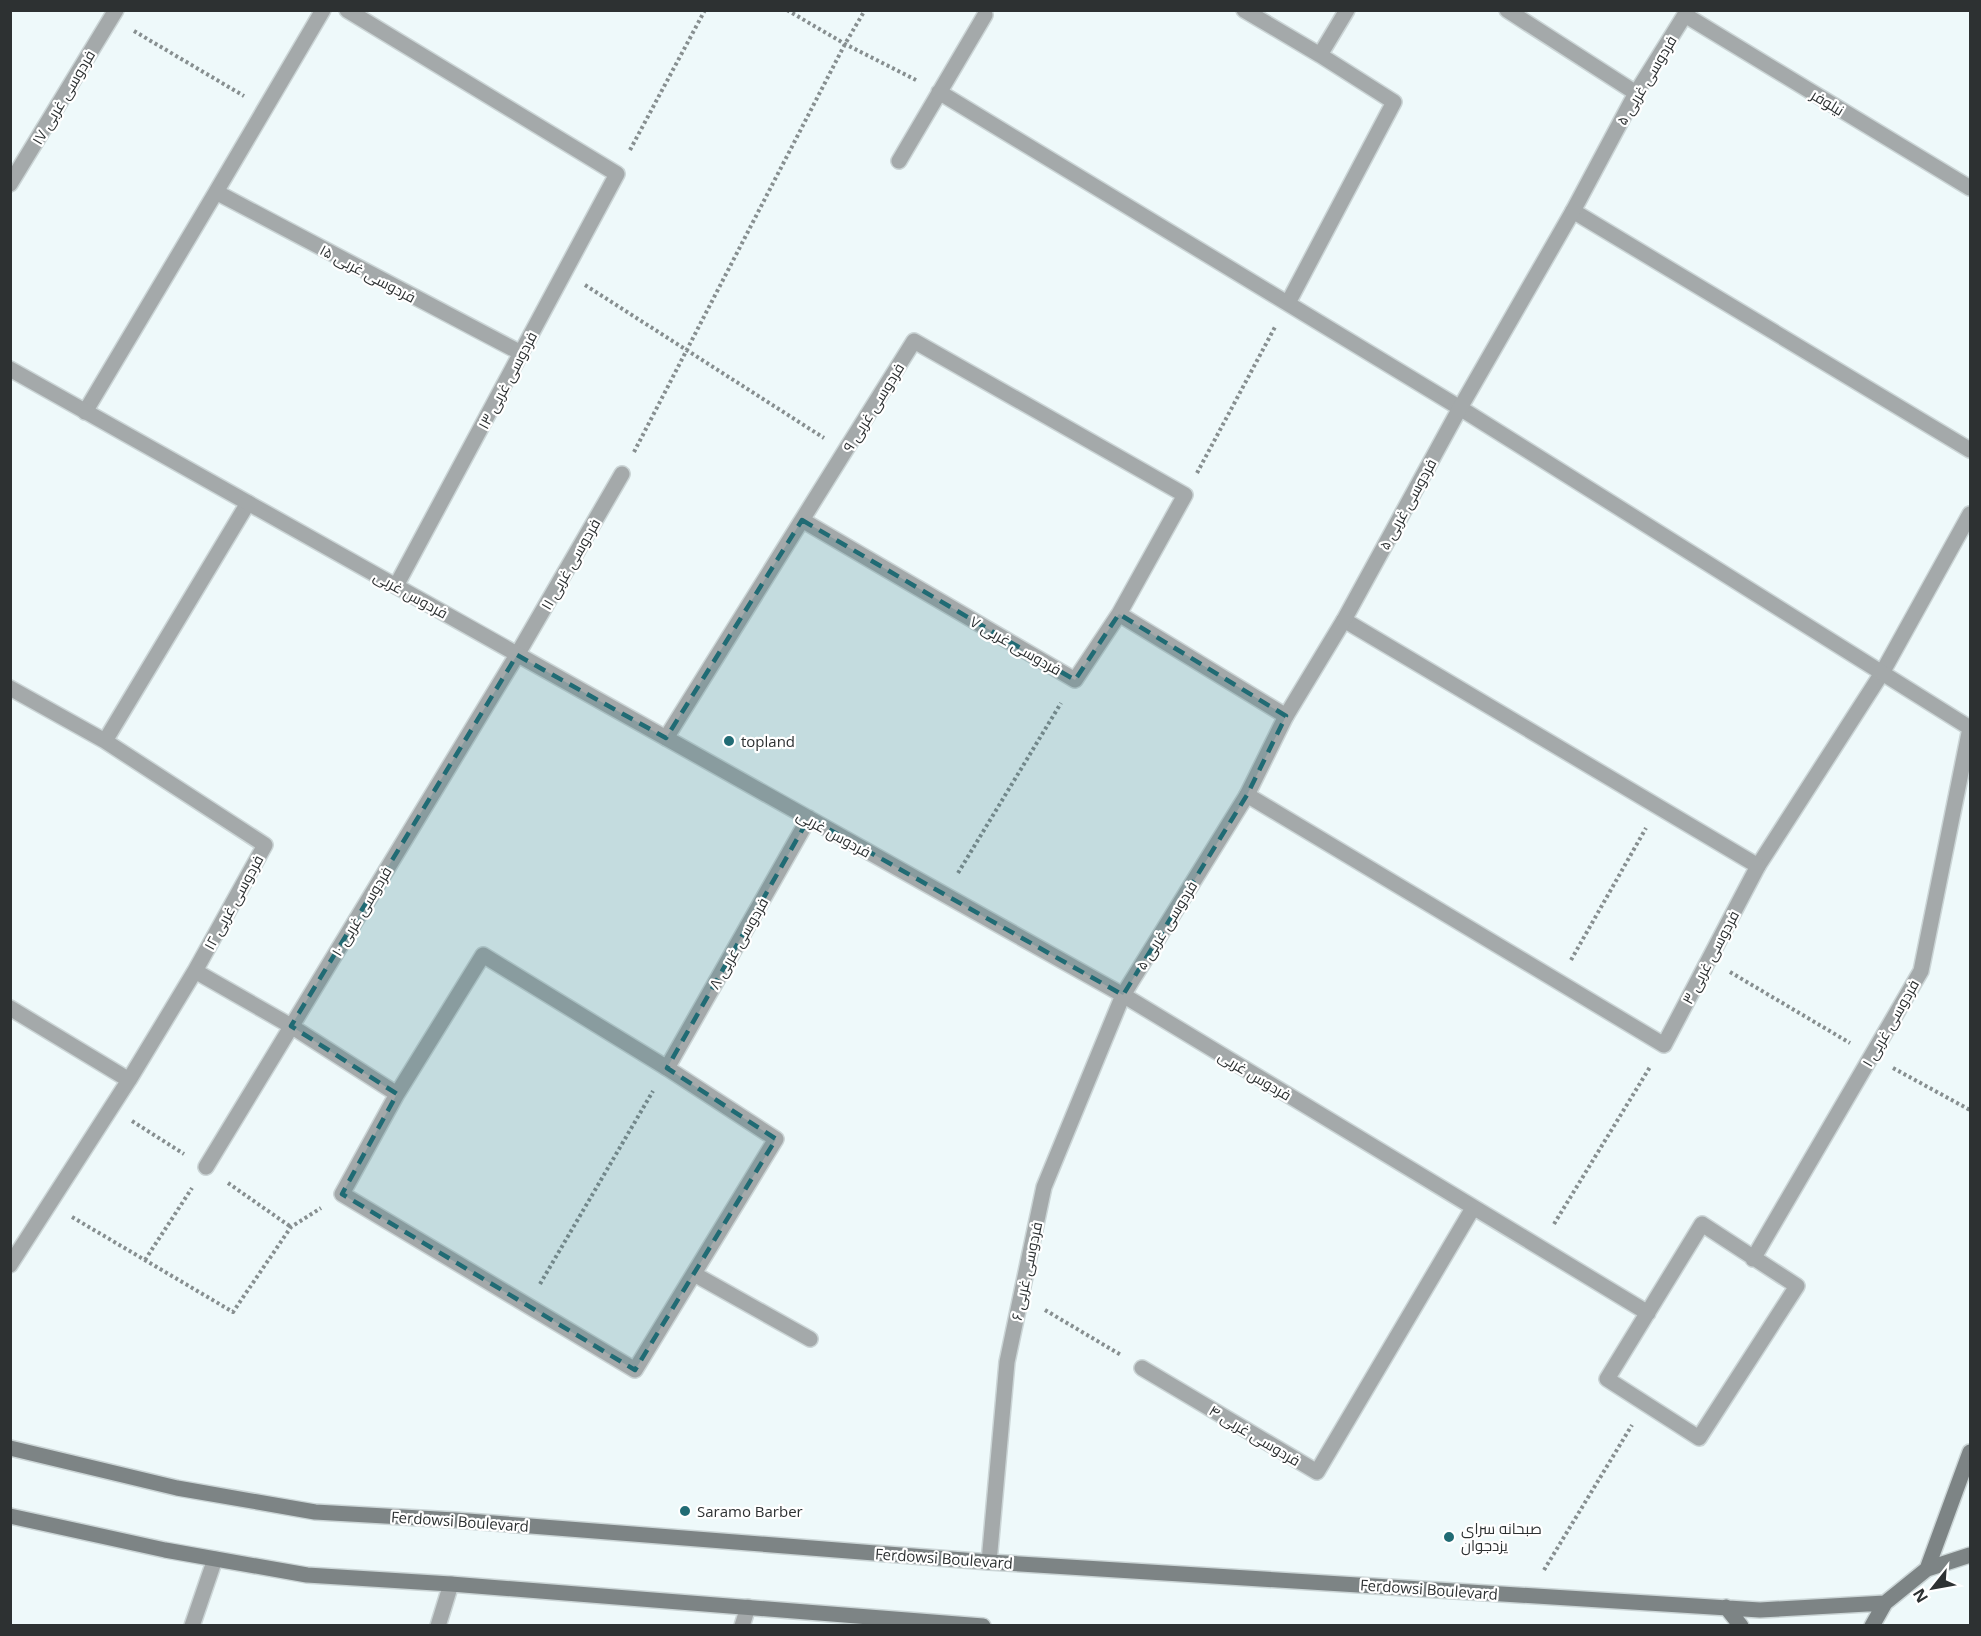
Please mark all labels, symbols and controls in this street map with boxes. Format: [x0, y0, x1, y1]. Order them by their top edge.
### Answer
street label: فردوسی غربی ۵ [1611, 31, 1682, 129]
street label: فردوسی غربی ۱۷ [27, 46, 100, 149]
street label: نیلوفر [1807, 84, 1848, 120]
street label: فردوسی غربی ۱۵ [316, 239, 419, 308]
street label: فردوسی غربی ۱۳ [473, 328, 542, 433]
street label: فردوسی غربی ۹ [838, 359, 909, 456]
street label: فردوسی غربی ۵ [1374, 455, 1441, 554]
street label: فردوسی غربی ۱۱ [536, 515, 605, 614]
street label: فردوس غربی [370, 565, 452, 623]
street label: فردوسی غربی ۷ [966, 611, 1065, 680]
place label: topland [741, 731, 795, 751]
marker: topland [722, 734, 736, 748]
street label: فردوس غربی [793, 804, 875, 862]
street label: فردوسی غربی ۱۲ [199, 851, 268, 954]
street label: فردوسی غربی ۱۰ [326, 862, 397, 960]
street label: فردوسی غربی ۵ [1131, 877, 1202, 974]
street label: فردوسی غربی ۸ [704, 894, 773, 993]
street label: فردوسی غربی ۳ [1677, 907, 1744, 1008]
street label: فردوسی غربی ۱ [1857, 976, 1924, 1071]
street label: فردوس غربی [1214, 1045, 1295, 1105]
street label: فردوسی غربی ۶ [1006, 1220, 1047, 1322]
street label: فردوسی غربی ۴ [1205, 1400, 1304, 1471]
place label: Saramo Barber [697, 1501, 803, 1521]
marker: Saramo Barber [678, 1504, 692, 1518]
street label: Ferdowsi Boulevard [390, 1506, 530, 1536]
place label: صبحانه سرای یزدجوان [1461, 1518, 1542, 1556]
marker: صبحانه سرای یزدجوان [1442, 1530, 1456, 1544]
street label: Ferdowsi Boulevard [874, 1543, 1014, 1573]
north arrow [1903, 1558, 1963, 1618]
street label: Ferdowsi Boulevard [1359, 1574, 1499, 1604]
text: N [1907, 1584, 1933, 1607]

